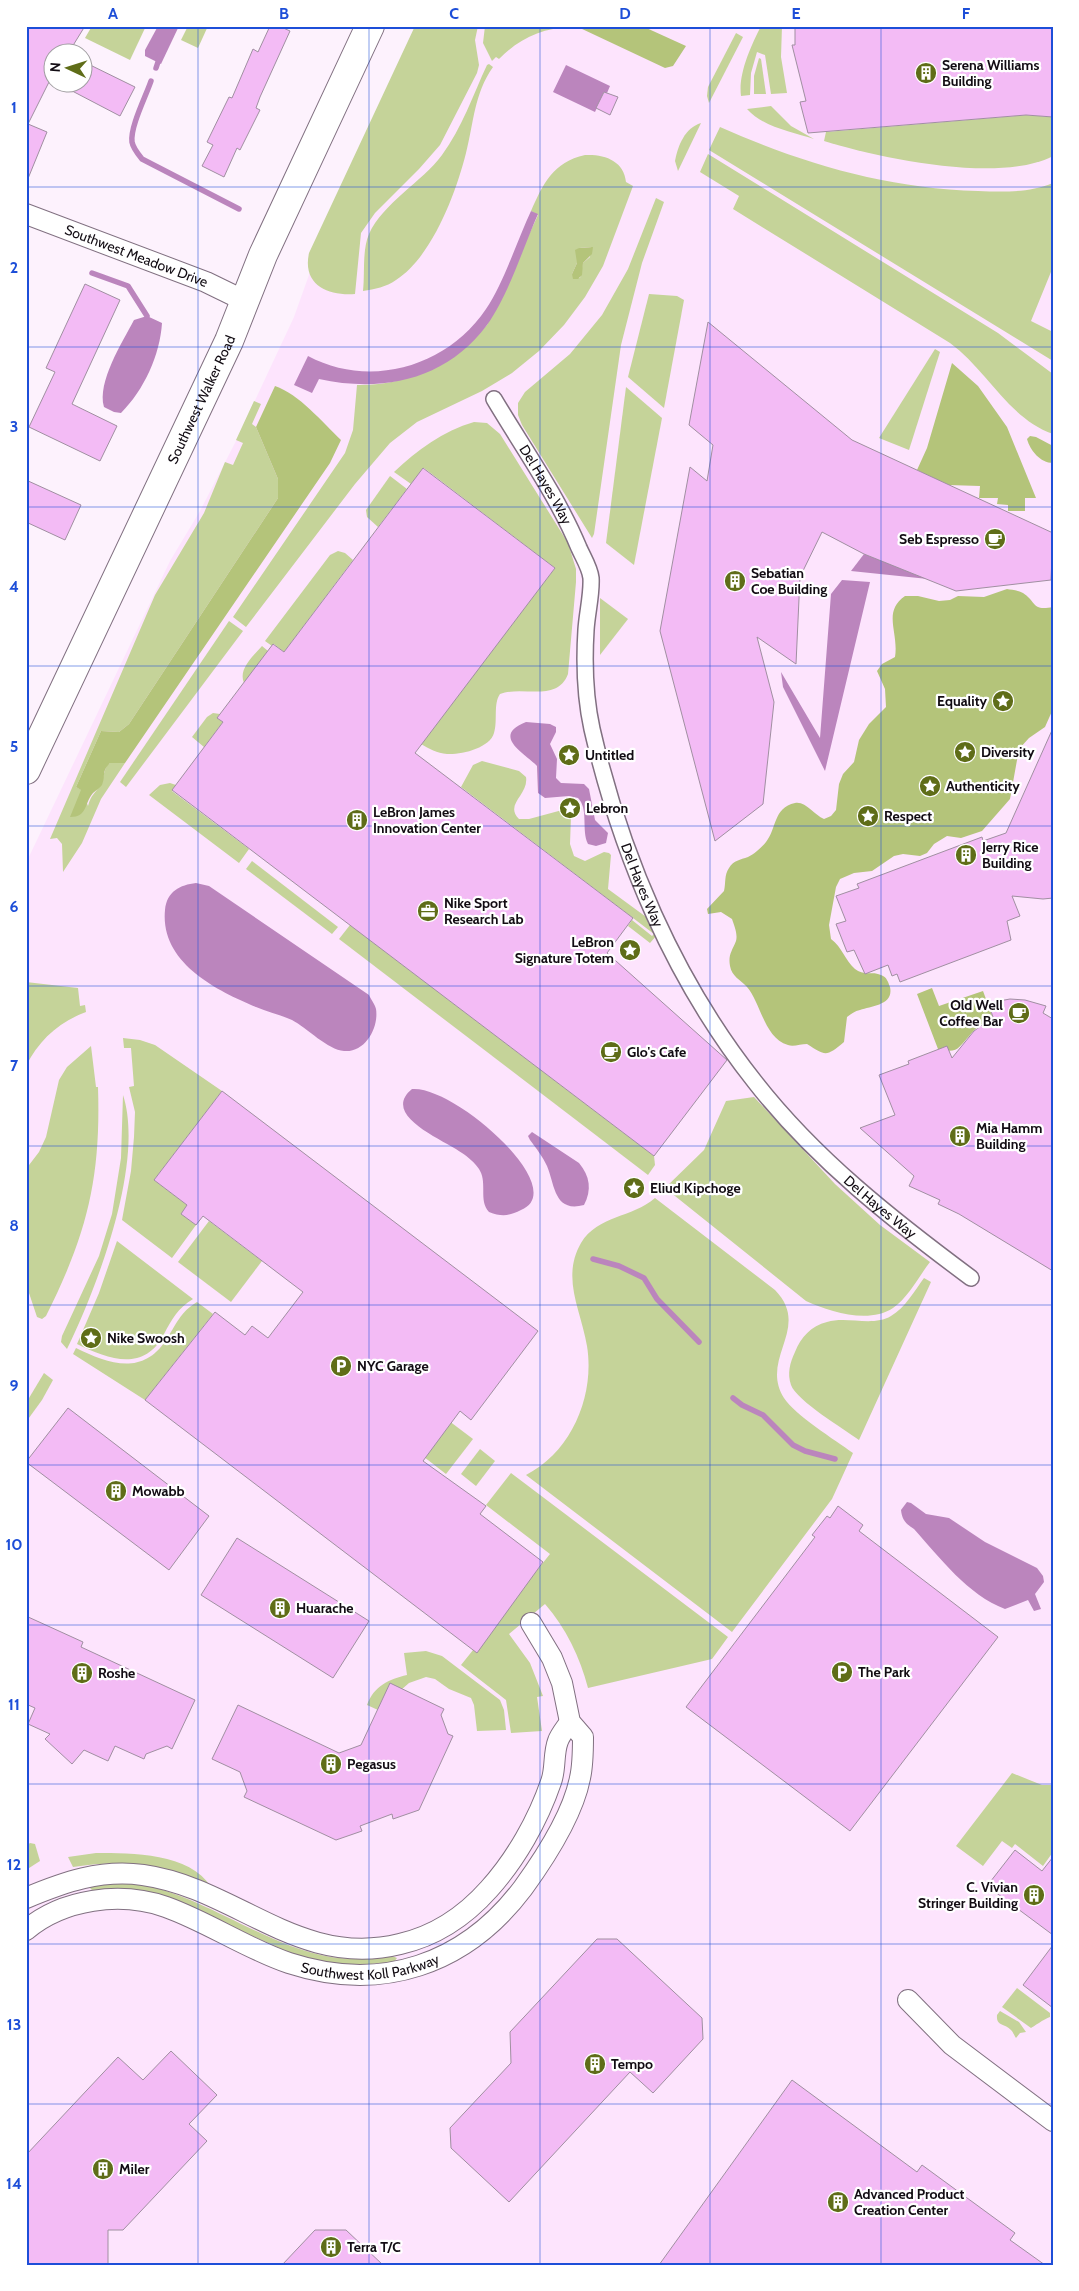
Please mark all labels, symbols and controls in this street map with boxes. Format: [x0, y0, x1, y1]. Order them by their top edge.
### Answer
text: A [108, 4, 118, 23]
text: B [279, 4, 289, 23]
text: C [449, 4, 459, 23]
text: D [619, 4, 631, 23]
text: E [791, 4, 801, 23]
text: F [962, 4, 971, 23]
north arrow [42, 42, 92, 92]
place label: Serena Williams Building [942, 56, 1040, 90]
building icon: Serena Williams Building [914, 61, 938, 85]
text: N [46, 62, 64, 73]
text: 1 [11, 98, 17, 117]
street label: Southwest Meadow Drive [62, 220, 211, 291]
text: 2 [10, 258, 18, 277]
street label: Southwest Walker Road [163, 333, 239, 467]
text: 3 [10, 417, 18, 436]
street label: Del Hayes Way [515, 441, 576, 527]
cafe icon: Seb Espresso [983, 527, 1007, 551]
place label: Seb Espresso [899, 530, 979, 548]
place label: Sebatian Coe Building [751, 564, 827, 598]
building icon: Sebatian Coe Building [723, 569, 747, 593]
text: 4 [9, 577, 19, 596]
place icon: Equality [991, 689, 1015, 713]
place label: Equality [937, 692, 987, 710]
text: 5 [10, 737, 18, 756]
place icon: Diversity [953, 740, 977, 764]
place icon: Untitled [557, 743, 581, 767]
place label: Diversity [981, 743, 1035, 761]
place label: Untitled [585, 746, 634, 764]
place icon: Authenticity [918, 774, 942, 798]
place label: Authenticity [946, 777, 1020, 795]
place icon: Lebron [558, 796, 582, 820]
place label: Lebron [586, 799, 628, 817]
place label: LeBron James Innovation Center [373, 803, 481, 837]
place icon: Respect [856, 804, 880, 828]
place label: Respect [884, 807, 932, 825]
building icon: LeBron James Innovation Center [345, 808, 369, 832]
place label: Jerry Rice Building [981, 838, 1038, 872]
street label: Del Hayes Way [617, 841, 668, 930]
building icon: Jerry Rice Building [954, 843, 978, 867]
place label: Nike Sport Research Lab [444, 894, 524, 928]
text: 6 [10, 897, 19, 916]
office icon: Nike Sport Research Lab [416, 899, 440, 923]
place label: LeBron Signature Totem [515, 933, 614, 967]
place icon: LeBron Signature Totem [618, 938, 642, 962]
place label: Old Well Coffee Bar [939, 996, 1003, 1030]
cafe icon: Old Well Coffee Bar [1007, 1001, 1031, 1025]
cafe icon: Glo's Cafe [599, 1040, 623, 1064]
place label: Glo's Cafe [627, 1043, 686, 1061]
text: 7 [10, 1056, 19, 1075]
place label: Mia Hamm Building [976, 1119, 1042, 1153]
building icon: Mia Hamm Building [948, 1124, 972, 1148]
street label: Del Hayes Way [840, 1171, 920, 1242]
place icon: Eliud Kipchoge [622, 1176, 646, 1200]
place label: Eliud Kipchoge [650, 1179, 741, 1197]
text: 8 [9, 1216, 19, 1235]
place icon: Nike Swoosh [79, 1326, 103, 1350]
place label: Nike Swoosh [107, 1329, 185, 1347]
parking icon: NYC Garage [329, 1354, 353, 1378]
place label: NYC Garage [357, 1357, 429, 1375]
text: 9 [10, 1376, 19, 1395]
building icon: Mowabb [104, 1479, 128, 1503]
place label: Mowabb [132, 1482, 184, 1500]
text: 10 [5, 1535, 23, 1554]
building icon: Huarache [268, 1596, 292, 1620]
place label: Huarache [296, 1599, 354, 1617]
parking icon: The Park [830, 1660, 854, 1684]
building icon: Roshe [70, 1661, 94, 1685]
place label: The Park [858, 1663, 911, 1681]
place label: Roshe [98, 1664, 135, 1682]
text: 11 [8, 1695, 20, 1714]
building icon: Pegasus [319, 1752, 343, 1776]
place label: Pegasus [347, 1755, 396, 1773]
text: 12 [7, 1855, 21, 1874]
place label: C. Vivian Stringer Building [918, 1878, 1018, 1912]
building icon: C. Vivian Stringer Building [1022, 1883, 1046, 1907]
street label: Southwest Koll Parkway [299, 1950, 442, 1984]
text: 13 [7, 2015, 21, 2034]
building icon: Tempo [583, 2052, 607, 2076]
place label: Tempo [611, 2055, 653, 2073]
building icon: Miler [91, 2157, 115, 2181]
place label: Miler [119, 2160, 150, 2178]
text: 14 [6, 2174, 22, 2193]
place label: Advanced Product Creation Center [854, 2185, 965, 2219]
building icon: Advanced Product Creation Center [826, 2190, 850, 2214]
building icon: Terra T/C [319, 2235, 343, 2259]
place label: Terra T/C [347, 2238, 401, 2256]

